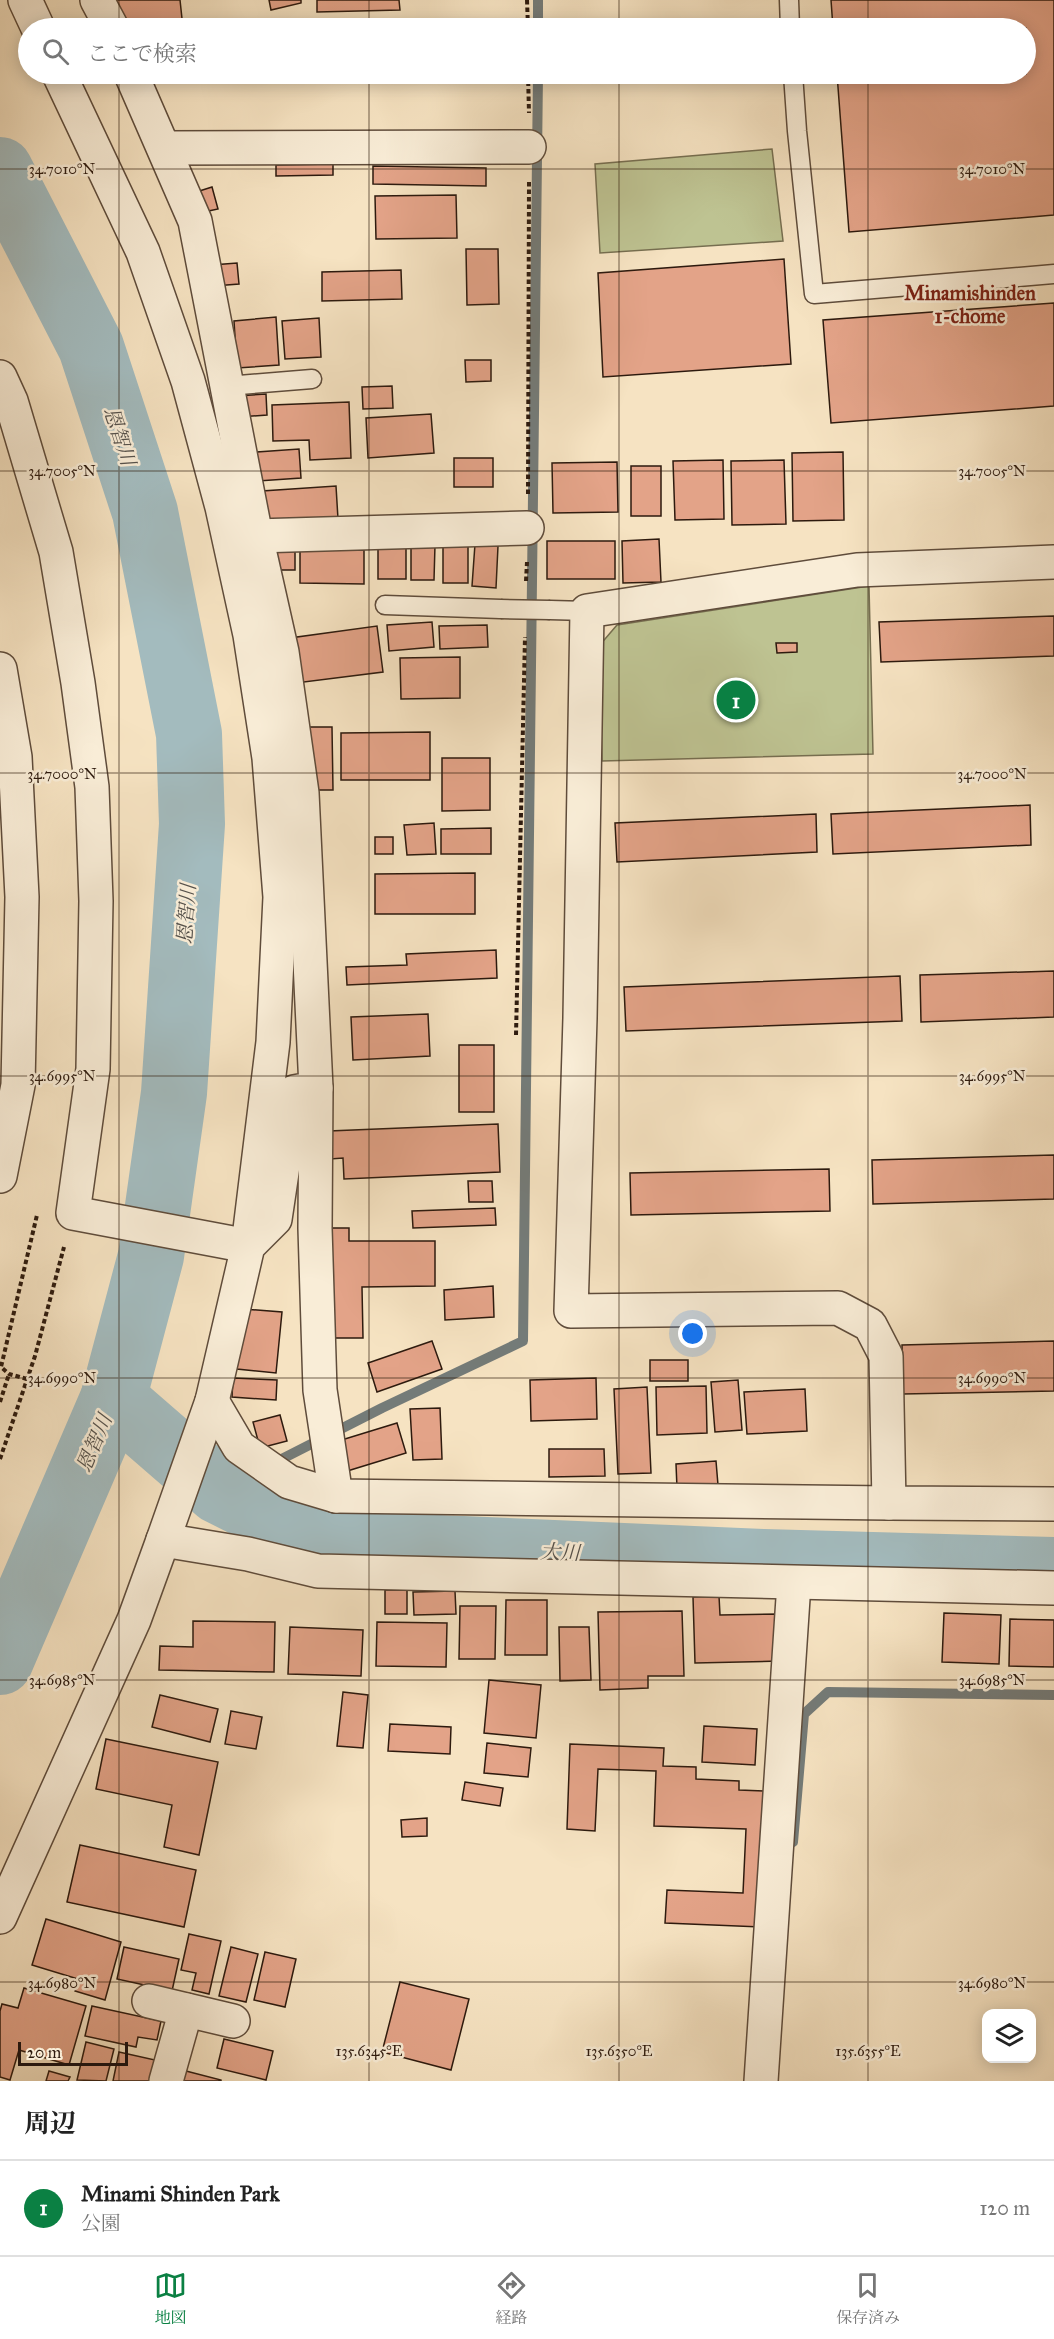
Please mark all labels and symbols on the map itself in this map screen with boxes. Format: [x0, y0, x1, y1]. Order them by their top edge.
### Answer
text: 34.7010°N [29, 160, 95, 178]
text: 34.7010°N [959, 160, 1025, 178]
district label: Minamishinden 1-chome [904, 281, 1036, 328]
water label: 恩智川 [99, 404, 141, 470]
text: 34.7005°N [28, 462, 96, 480]
text: 34.7005°N [958, 462, 1026, 480]
pin: 1 [716, 678, 756, 722]
text: 34.7000°N [27, 765, 97, 783]
text: 34.7000°N [957, 765, 1027, 783]
water label: 恩智川 [172, 881, 200, 945]
text: 34.6995°N [29, 1067, 96, 1085]
text: 34.6995°N [959, 1067, 1026, 1085]
your location [678, 1319, 707, 1348]
text: 34.6990°N [28, 1369, 97, 1387]
text: 34.6990°N [958, 1369, 1027, 1387]
water label: 恩智川 [71, 1409, 118, 1475]
water label: 大川 [540, 1539, 582, 1565]
text: 34.6985°N [29, 1671, 96, 1689]
text: 34.6985°N [959, 1671, 1026, 1689]
text: 34.6980°N [28, 1974, 96, 1992]
text: 34.6980°N [958, 1974, 1026, 1992]
scale bar [18, 2039, 128, 2066]
text: 135.6345°E [336, 2042, 403, 2060]
text: 135.6350°E [585, 2042, 653, 2060]
text: 135.6355°E [835, 2042, 901, 2060]

